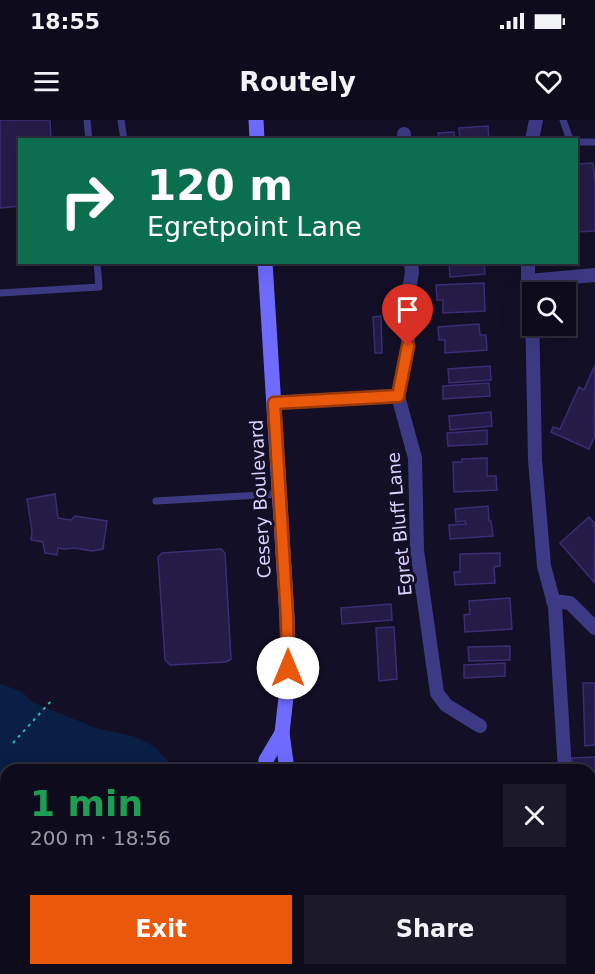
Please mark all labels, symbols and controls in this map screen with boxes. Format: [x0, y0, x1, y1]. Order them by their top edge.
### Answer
text: 18:55 [30, 9, 100, 34]
icon: menu [30, 65, 63, 98]
icon: heart [532, 65, 565, 98]
text: Routely [239, 66, 356, 97]
text: 120 m [147, 161, 293, 210]
icon: right [48, 162, 126, 240]
text: Egretpoint Lane [147, 211, 362, 242]
map controls [522, 282, 576, 336]
button: search [522, 282, 576, 336]
pin [382, 284, 433, 346]
icon: arrive [391, 293, 424, 326]
street label: Cesery Boulevard [245, 419, 275, 579]
street label: Egret Bluff Lane [382, 451, 416, 597]
position arrow [256, 636, 320, 700]
text: 1 min [30, 783, 143, 824]
button: close [503, 784, 566, 847]
text: 200 m · 18:56 [30, 826, 171, 850]
button: Exit [30, 895, 292, 964]
button: Share [304, 895, 566, 964]

